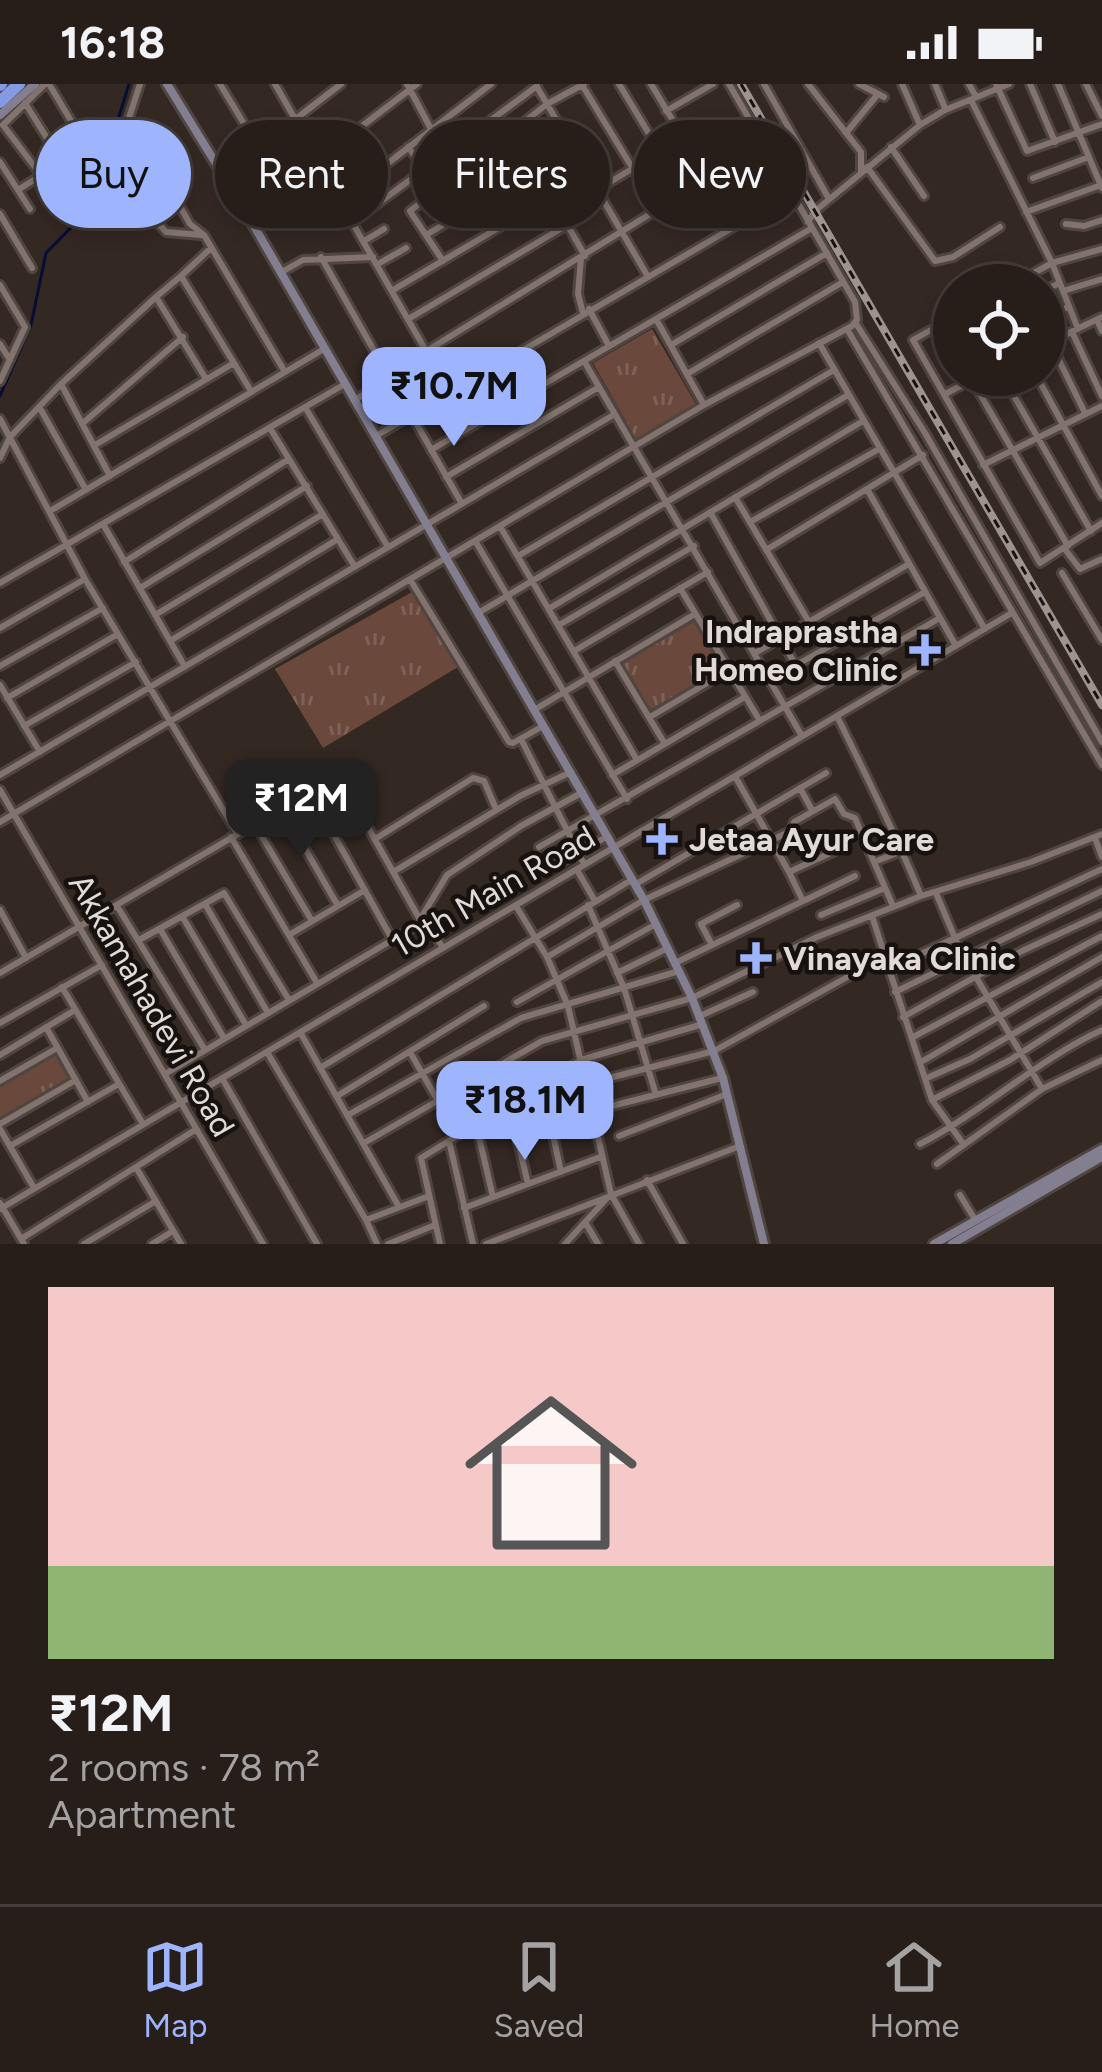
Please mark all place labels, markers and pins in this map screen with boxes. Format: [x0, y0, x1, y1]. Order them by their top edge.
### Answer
pin: ₹10.7M [356, 347, 552, 449]
place label: Indraprastha Homeo Clinic [694, 612, 898, 689]
marker: Indraprastha Homeo Clinic [909, 634, 941, 666]
pin: ₹12M [230, 759, 372, 861]
place label: Jetaa Ayur Care [689, 820, 934, 859]
marker: Jetaa Ayur Care [646, 823, 678, 855]
place label: Vinayaka Clinic [783, 939, 1016, 978]
marker: Vinayaka Clinic [740, 942, 772, 974]
pin: ₹18.1M [427, 1061, 623, 1163]

